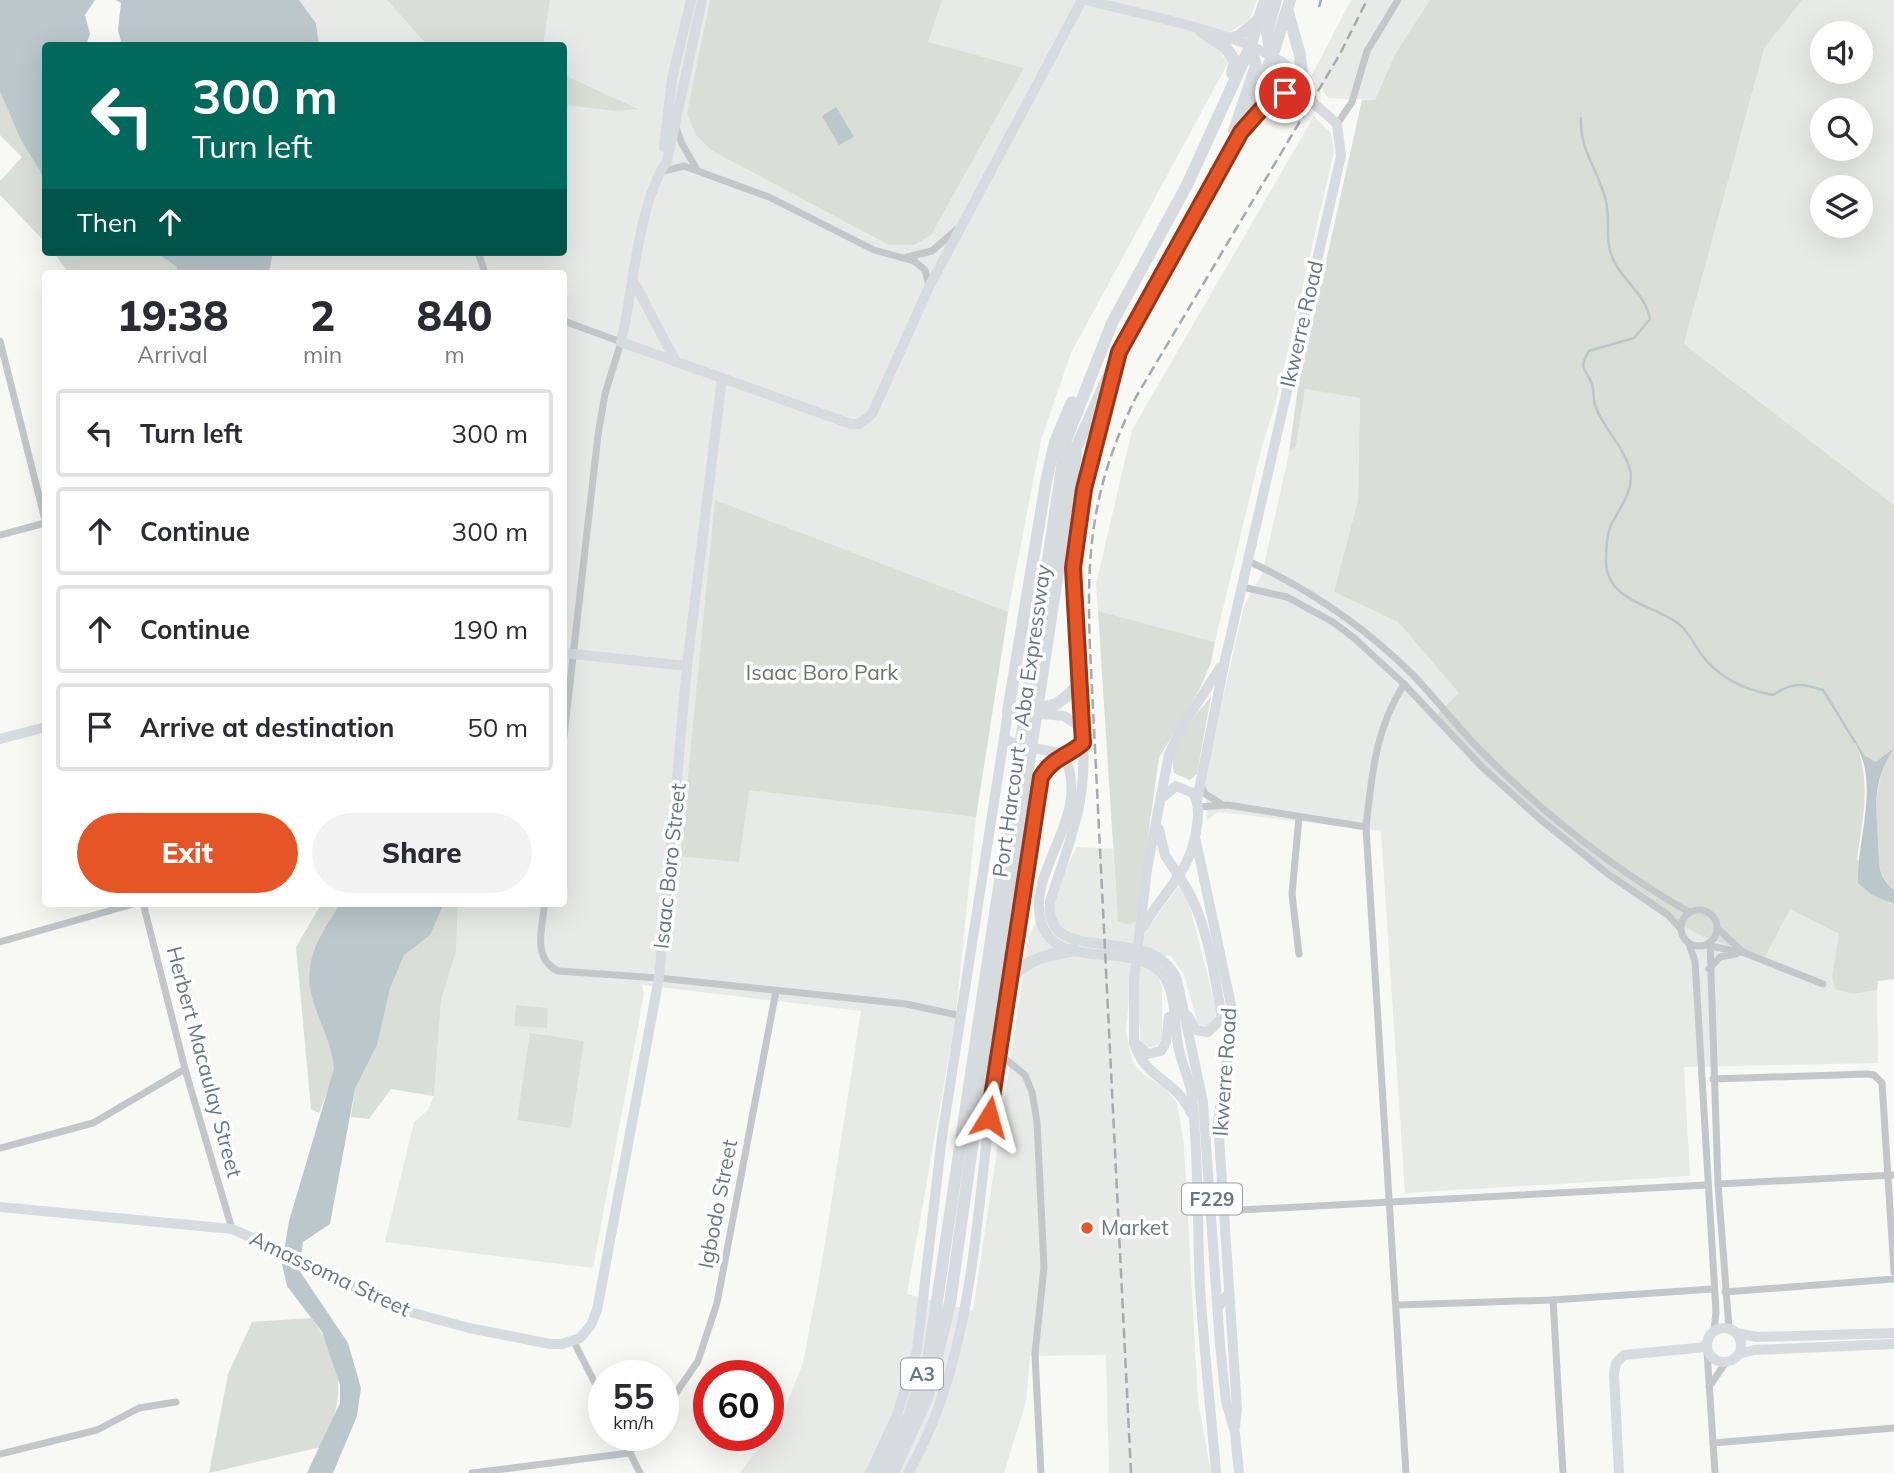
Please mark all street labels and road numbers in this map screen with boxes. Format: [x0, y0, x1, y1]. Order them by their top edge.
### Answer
street label: Ikwerre Road [1274, 258, 1328, 390]
street label: Port Harcourt - Aba Expressway [986, 563, 1056, 879]
street label: Isaac Boro Street [647, 782, 691, 950]
street label: Herbert Macaulay Street [162, 943, 248, 1180]
street label: Ikwerre Road [1207, 1007, 1241, 1137]
street label: Igbodo Street [692, 1137, 742, 1271]
road number: F229 [1182, 1184, 1242, 1214]
street label: Amassoma Street [246, 1225, 415, 1322]
road number: A3 [901, 1358, 943, 1390]

